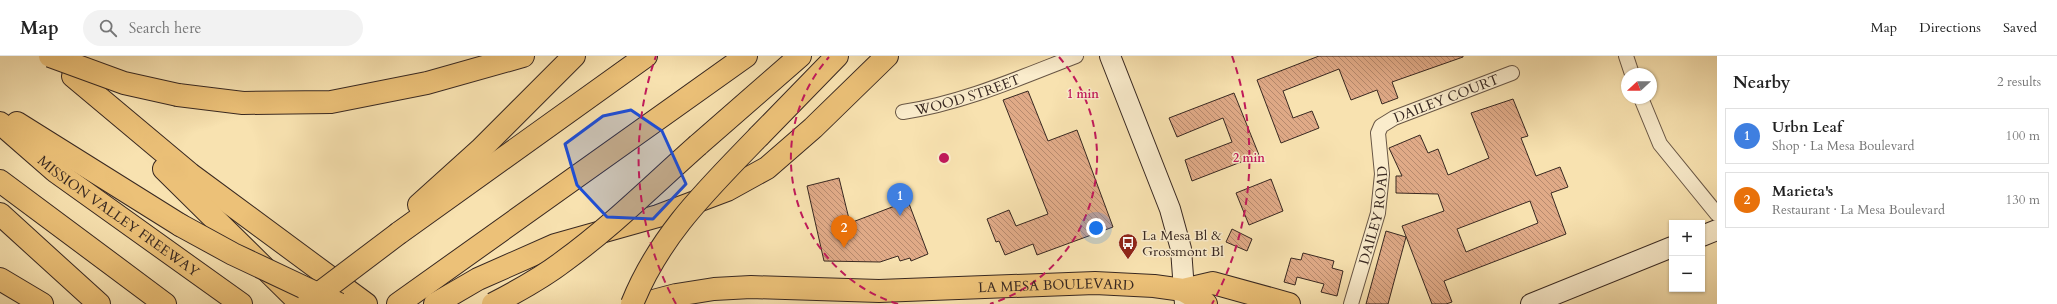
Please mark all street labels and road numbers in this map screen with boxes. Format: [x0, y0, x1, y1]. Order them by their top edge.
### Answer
street label: WOOD STREET [912, 69, 1023, 120]
street label: DAILEY COURT [1391, 69, 1502, 127]
street label: MISSION VALLEY FREEWAY [34, 151, 204, 281]
street label: DAILEY ROAD [1354, 165, 1392, 267]
street label: LA MESA BOULEVARD [978, 273, 1135, 297]

